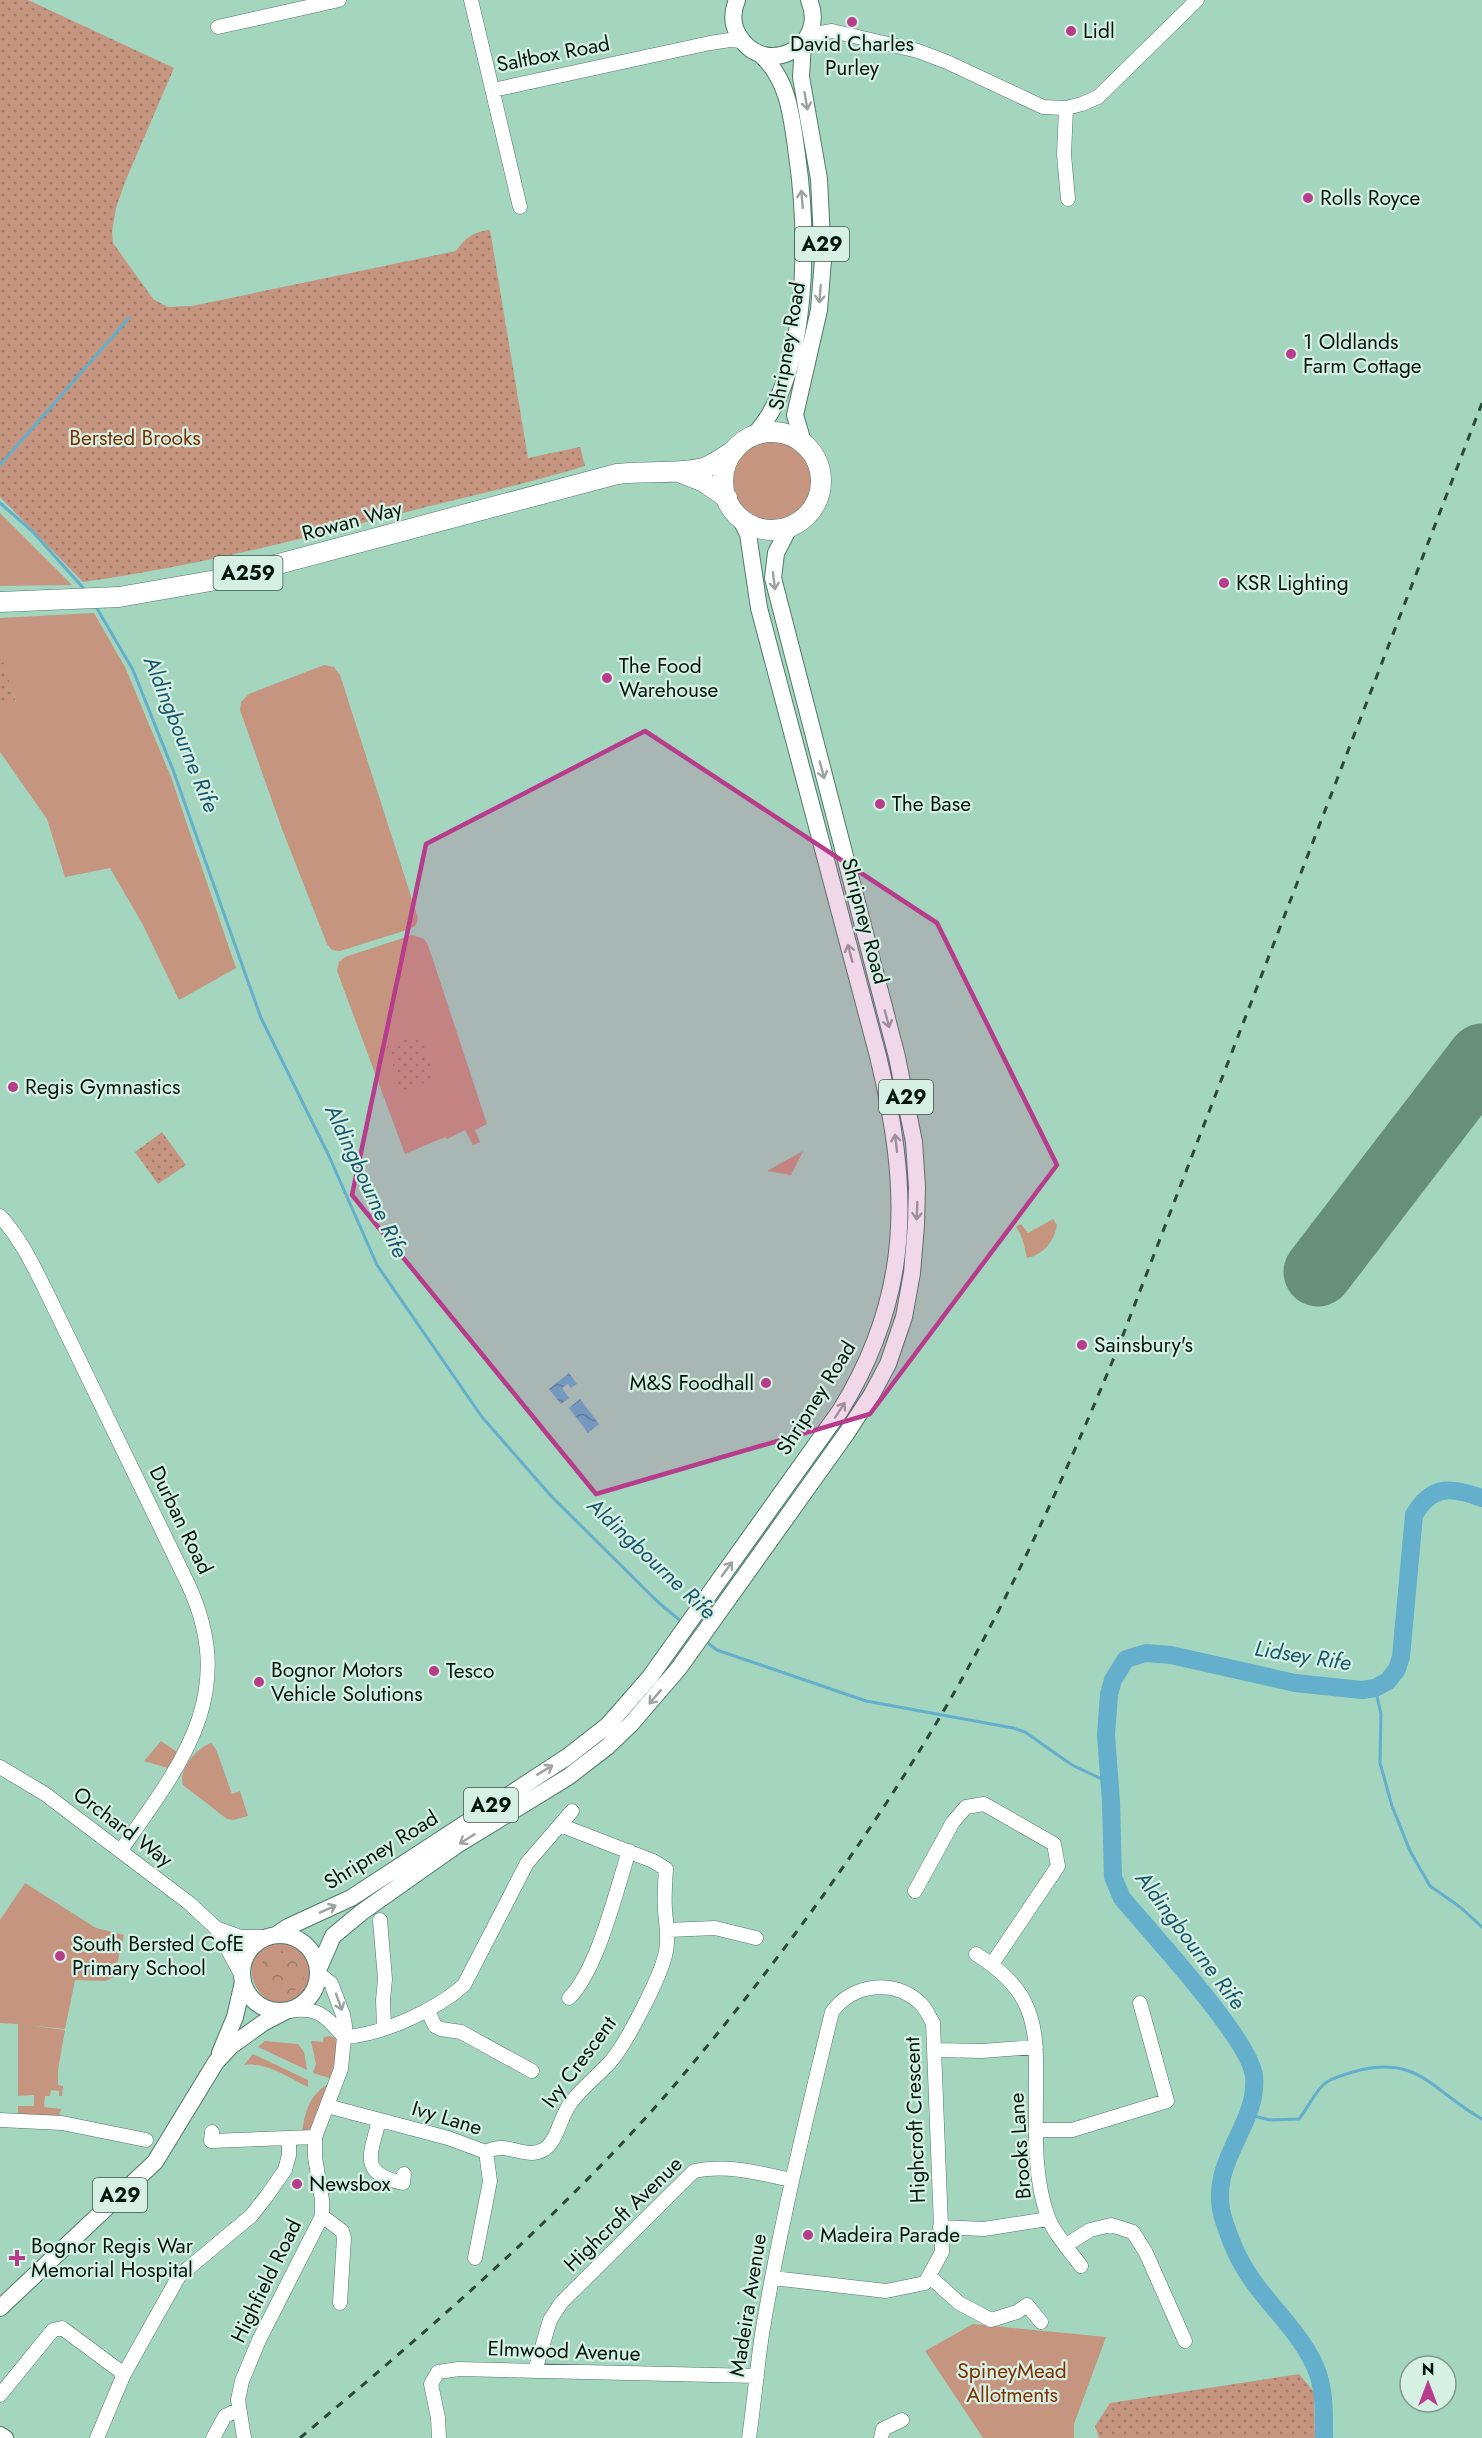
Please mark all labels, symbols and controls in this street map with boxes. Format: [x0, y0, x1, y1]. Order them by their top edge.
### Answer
marker: David Charles Purley [845, 15, 859, 29]
place label: Lidl [1083, 16, 1115, 46]
marker: Lidl [1064, 24, 1078, 38]
street label: Saltbox Road [494, 28, 612, 80]
place label: David Charles Purley [790, 29, 914, 83]
one-way arrow [800, 90, 811, 110]
place label: Rolls Royce [1320, 183, 1421, 213]
one-way arrow [796, 190, 807, 210]
marker: Rolls Royce [1301, 191, 1315, 205]
road number: A29 [795, 227, 849, 261]
street label: Shripney Road [761, 280, 813, 412]
one-way arrow [814, 284, 825, 304]
place label: 1 Oldlands Farm Cottage [1303, 327, 1422, 381]
marker: 1 Oldlands Farm Cottage [1284, 347, 1298, 361]
park label: Bersted Brooks [69, 423, 201, 453]
street label: Rowan Way [299, 493, 406, 549]
road number: A259 [214, 556, 282, 590]
place label: KSR Lighting [1236, 568, 1349, 598]
one-way arrow [769, 571, 780, 590]
marker: KSR Lighting [1217, 576, 1231, 590]
water label: Aldingbourne Rife [136, 650, 228, 817]
place label: The Food Warehouse [619, 651, 718, 705]
marker: The Food Warehouse [600, 671, 614, 685]
one-way arrow [817, 760, 828, 779]
place label: The Base [892, 789, 971, 819]
marker: The Base [873, 797, 887, 811]
street label: Shripney Road [834, 855, 896, 987]
one-way arrow [844, 944, 856, 963]
one-way arrow [882, 1010, 893, 1029]
place label: Regis Gymnastics [25, 1072, 181, 1102]
marker: Regis Gymnastics [6, 1080, 20, 1094]
road number: A29 [879, 1080, 933, 1114]
water label: Aldingbourne Rife [317, 1098, 417, 1263]
one-way arrow [890, 1134, 901, 1153]
one-way arrow [911, 1201, 922, 1221]
place label: Sainsbury's [1094, 1330, 1193, 1360]
street label: Shripney Road [769, 1335, 863, 1461]
marker: Sainsbury's [1075, 1338, 1089, 1352]
place label: M&S Foodhall [629, 1368, 754, 1398]
marker: M&S Foodhall [759, 1376, 773, 1390]
one-way arrow [834, 1402, 846, 1419]
street label: Durban Road [142, 1461, 220, 1579]
water label: Aldingbourne Rife [580, 1489, 724, 1626]
one-way arrow [721, 1562, 734, 1578]
water label: Lidsey Rife [1252, 1632, 1354, 1678]
place label: Bognor Motors Vehicle Solutions [271, 1655, 423, 1709]
place label: Tesco [446, 1656, 494, 1686]
marker: Tesco [427, 1664, 441, 1678]
marker: Bognor Motors Vehicle Solutions [252, 1675, 266, 1689]
one-way arrow [648, 1689, 662, 1704]
one-way arrow [536, 1764, 553, 1776]
street label: Orchard Way [67, 1779, 180, 1875]
road number: A29 [464, 1788, 518, 1822]
street label: Shripney Road [318, 1803, 444, 1897]
one-way arrow [459, 1833, 476, 1845]
water label: Aldingbourne Rife [1128, 1863, 1254, 2016]
one-way arrow [319, 1903, 337, 1914]
place label: South Bersted CofE Primary School [72, 1929, 244, 1983]
marker: South Bersted CofE Primary School [53, 1949, 67, 1963]
one-way arrow [334, 1992, 345, 2011]
street label: Ivy Crescent [535, 2010, 623, 2114]
street label: Highcroft Crescent [897, 2036, 933, 2204]
street label: Brooks Lane [1001, 2091, 1039, 2200]
street label: Ivy Lane [408, 2093, 486, 2143]
street label: Highcroft Avenue [557, 2149, 689, 2278]
place label: Newsbox [309, 2169, 391, 2199]
marker: Newsbox [290, 2177, 304, 2191]
road number: A29 [93, 2178, 147, 2212]
street label: Highfield Road [223, 2214, 309, 2348]
place label: Madeira Parade [820, 2220, 960, 2250]
marker: Madeira Parade [801, 2228, 815, 2242]
place label: Bognor Regis War Memorial Hospital [31, 2231, 194, 2285]
street label: Madeira Avenue [722, 2231, 774, 2379]
marker: Bognor Regis War Memorial Hospital [8, 2249, 26, 2267]
street label: Elmwood Avenue [487, 2333, 641, 2369]
north arrow [1398, 2354, 1458, 2414]
park label: SpineyMead Allotments [957, 2356, 1067, 2410]
text: N [1422, 2358, 1434, 2381]

